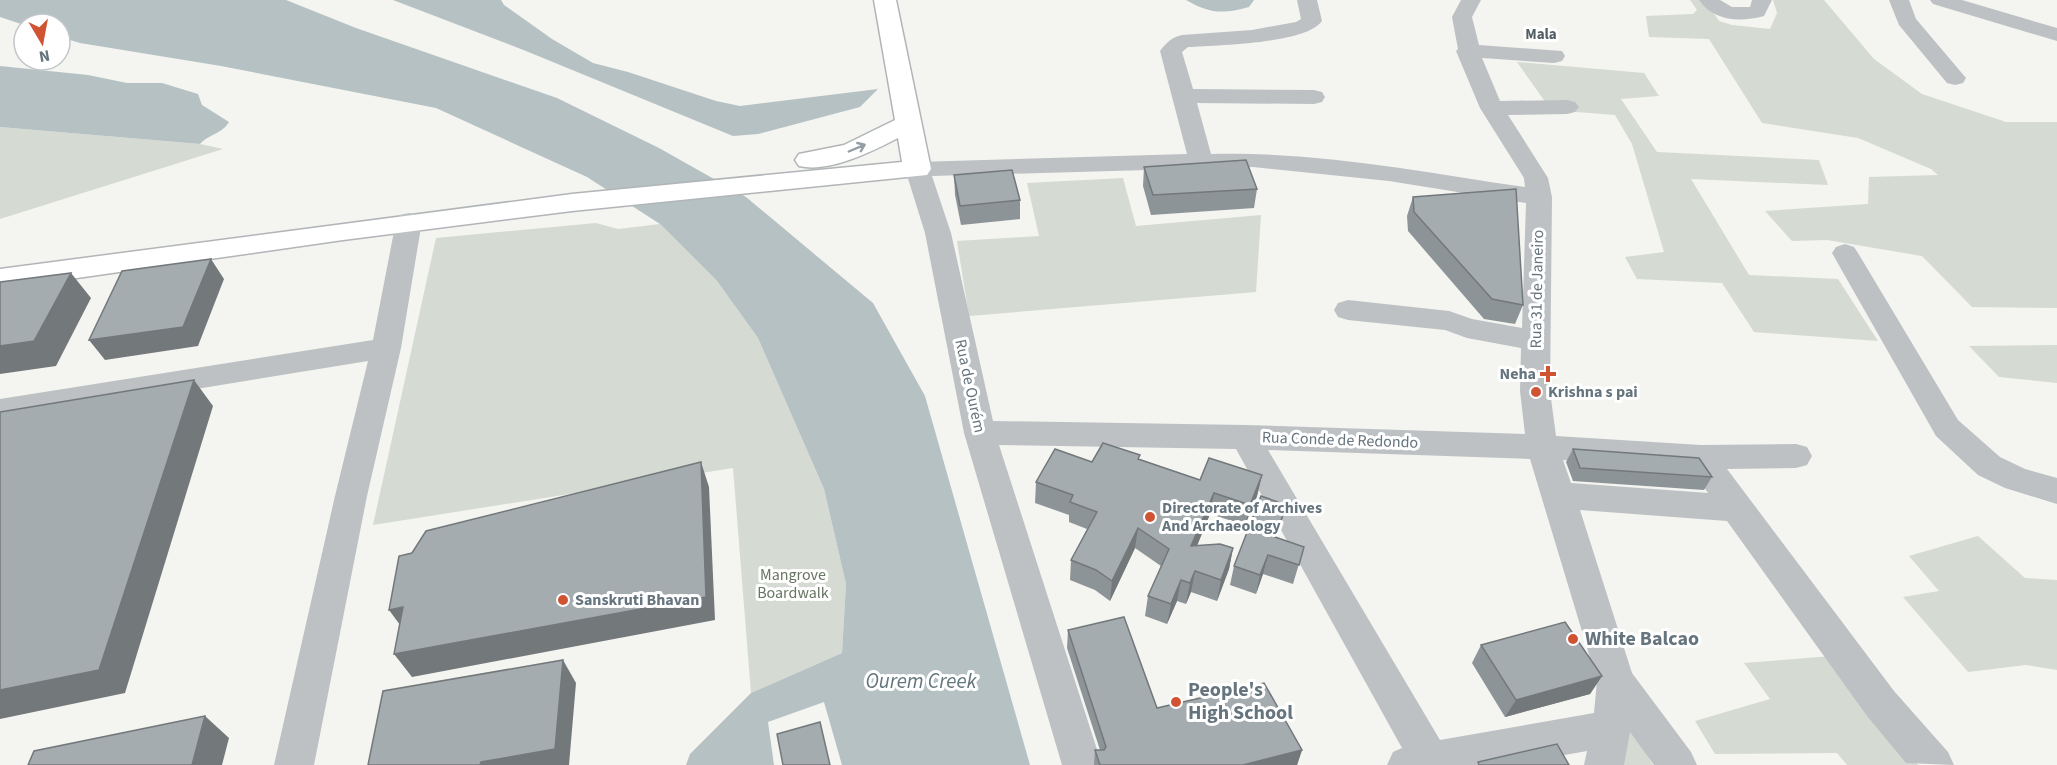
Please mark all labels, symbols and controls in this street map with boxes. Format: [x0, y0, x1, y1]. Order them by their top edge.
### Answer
north arrow [12, 12, 72, 72]
district label: Mala [1525, 24, 1557, 45]
text: N [37, 44, 52, 68]
one-way arrow [847, 142, 865, 153]
street label: Rua 31 de Janeiro [1525, 230, 1549, 348]
street label: Rua de Ourém [949, 337, 991, 435]
place label: Neha [1500, 363, 1536, 385]
marker: Neha [1541, 367, 1555, 381]
place label: Krishna s pai [1548, 381, 1638, 403]
marker: Krishna s pai [1529, 385, 1543, 399]
street label: Rua Conde de Redondo [1261, 426, 1419, 454]
place label: Directorate of Archives And Archaeology [1161, 497, 1322, 537]
marker: Directorate of Archives And Archaeology [1143, 510, 1157, 524]
park label: Mangrove Boardwalk [757, 564, 829, 604]
place label: Sanskruti Bhavan [575, 589, 699, 611]
marker: Sanskruti Bhavan [556, 593, 570, 607]
place label: White Balcao [1585, 625, 1699, 653]
marker: White Balcao [1566, 632, 1580, 646]
water label: Ourem Creek [866, 666, 977, 696]
place label: People's High School [1188, 676, 1293, 727]
marker: People's High School [1169, 695, 1183, 709]

